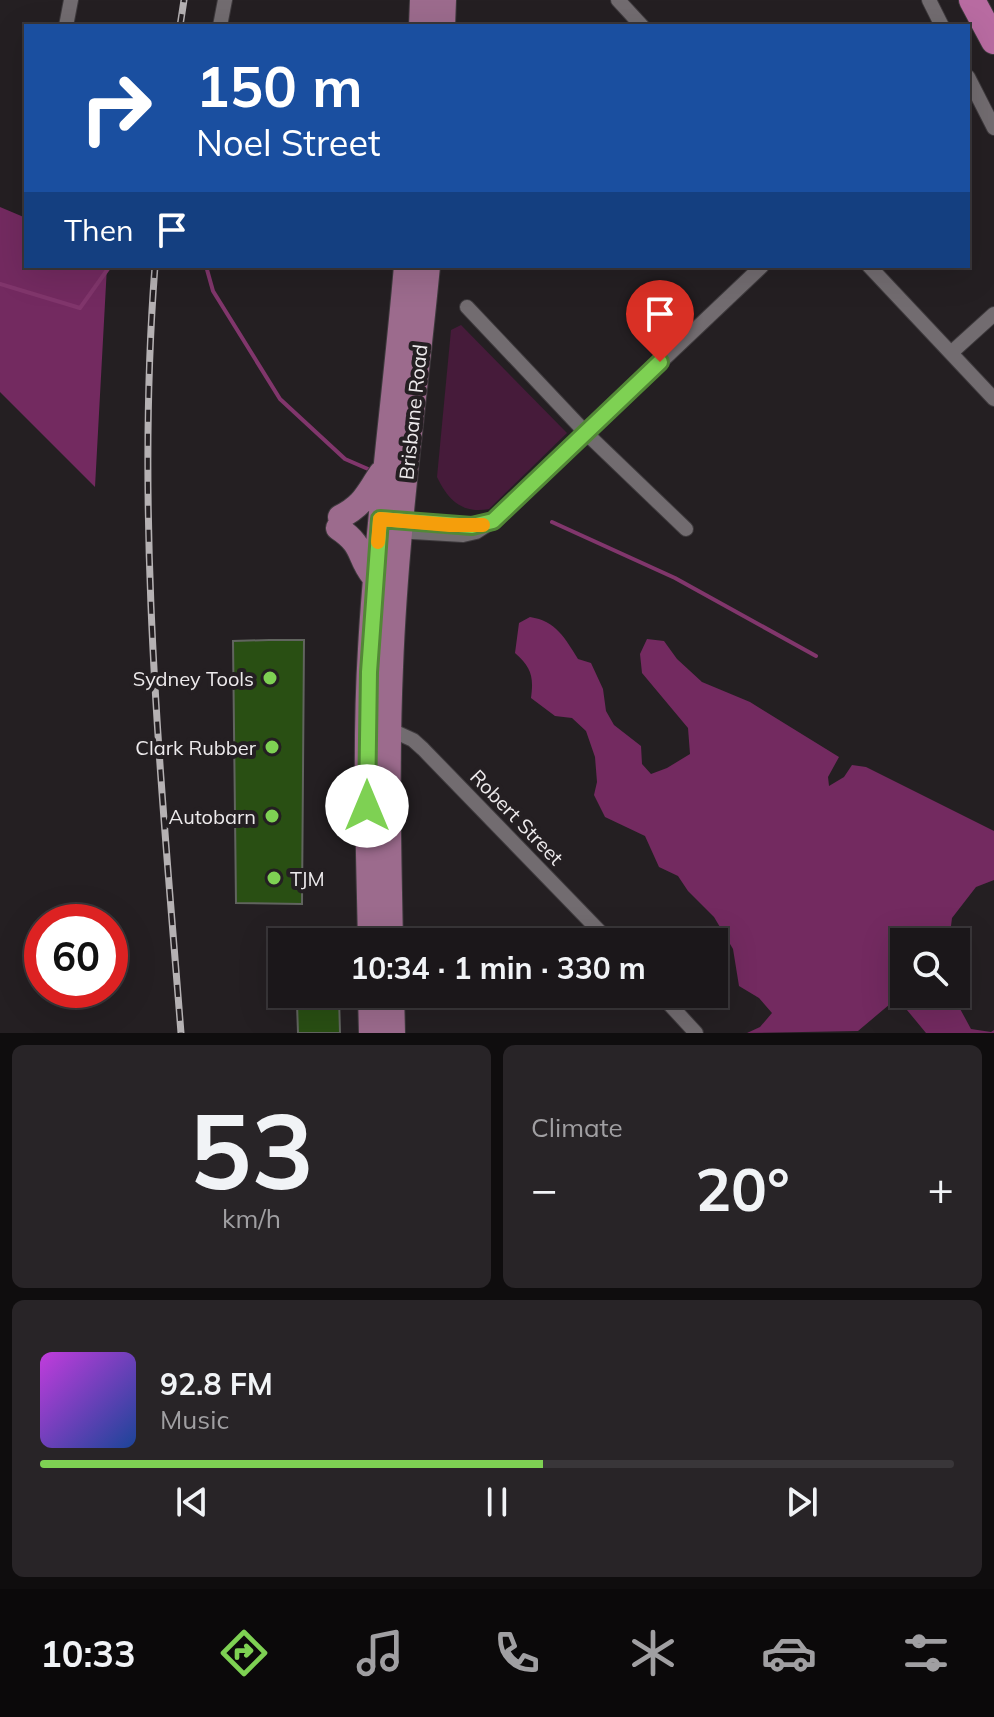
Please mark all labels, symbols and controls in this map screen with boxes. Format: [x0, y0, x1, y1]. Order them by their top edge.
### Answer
text: 150 m [196, 51, 363, 121]
icon: right [64, 56, 168, 160]
text: Noel Street [196, 120, 381, 165]
icon: arrive [150, 208, 194, 252]
text: Then [64, 211, 134, 249]
pin [626, 280, 694, 362]
icon: arrive [638, 292, 682, 336]
street label: Brisbane Road [393, 343, 433, 481]
place label: Sydney Tools [133, 666, 254, 691]
marker: Sydney Tools [261, 669, 279, 687]
place label: Clark Rubber [135, 735, 257, 760]
marker: Clark Rubber [263, 738, 281, 756]
position arrow [325, 764, 409, 848]
street label: Robert Street [465, 764, 569, 870]
place label: Autobarn [168, 804, 256, 829]
marker: Autobarn [263, 807, 281, 825]
place label: TJM [290, 866, 325, 891]
marker: TJM [265, 869, 283, 887]
speed limit sign: 60 [24, 904, 128, 1008]
map controls [890, 928, 970, 1008]
button: search [890, 928, 970, 1008]
text: 10:34 · 1 min · 330 m [350, 949, 646, 987]
text: 53 [189, 1084, 314, 1215]
text: Climate [531, 1111, 623, 1144]
text: 20° [695, 1151, 790, 1226]
text: − [531, 1161, 557, 1216]
text: + [928, 1161, 954, 1216]
text: km/h [222, 1202, 281, 1235]
text: 92.8 FM [160, 1365, 273, 1403]
text: Music [160, 1403, 229, 1436]
icon: previous [170, 1480, 214, 1524]
icon: pause [475, 1480, 519, 1524]
icon: next [780, 1480, 824, 1524]
icon: directions [216, 1625, 272, 1681]
icon: music [352, 1625, 408, 1681]
icon: phone [489, 1625, 545, 1681]
icon: climate [625, 1625, 681, 1681]
icon: car [761, 1625, 817, 1681]
icon: filters [898, 1625, 954, 1681]
text: 10:33 [40, 1631, 136, 1676]

